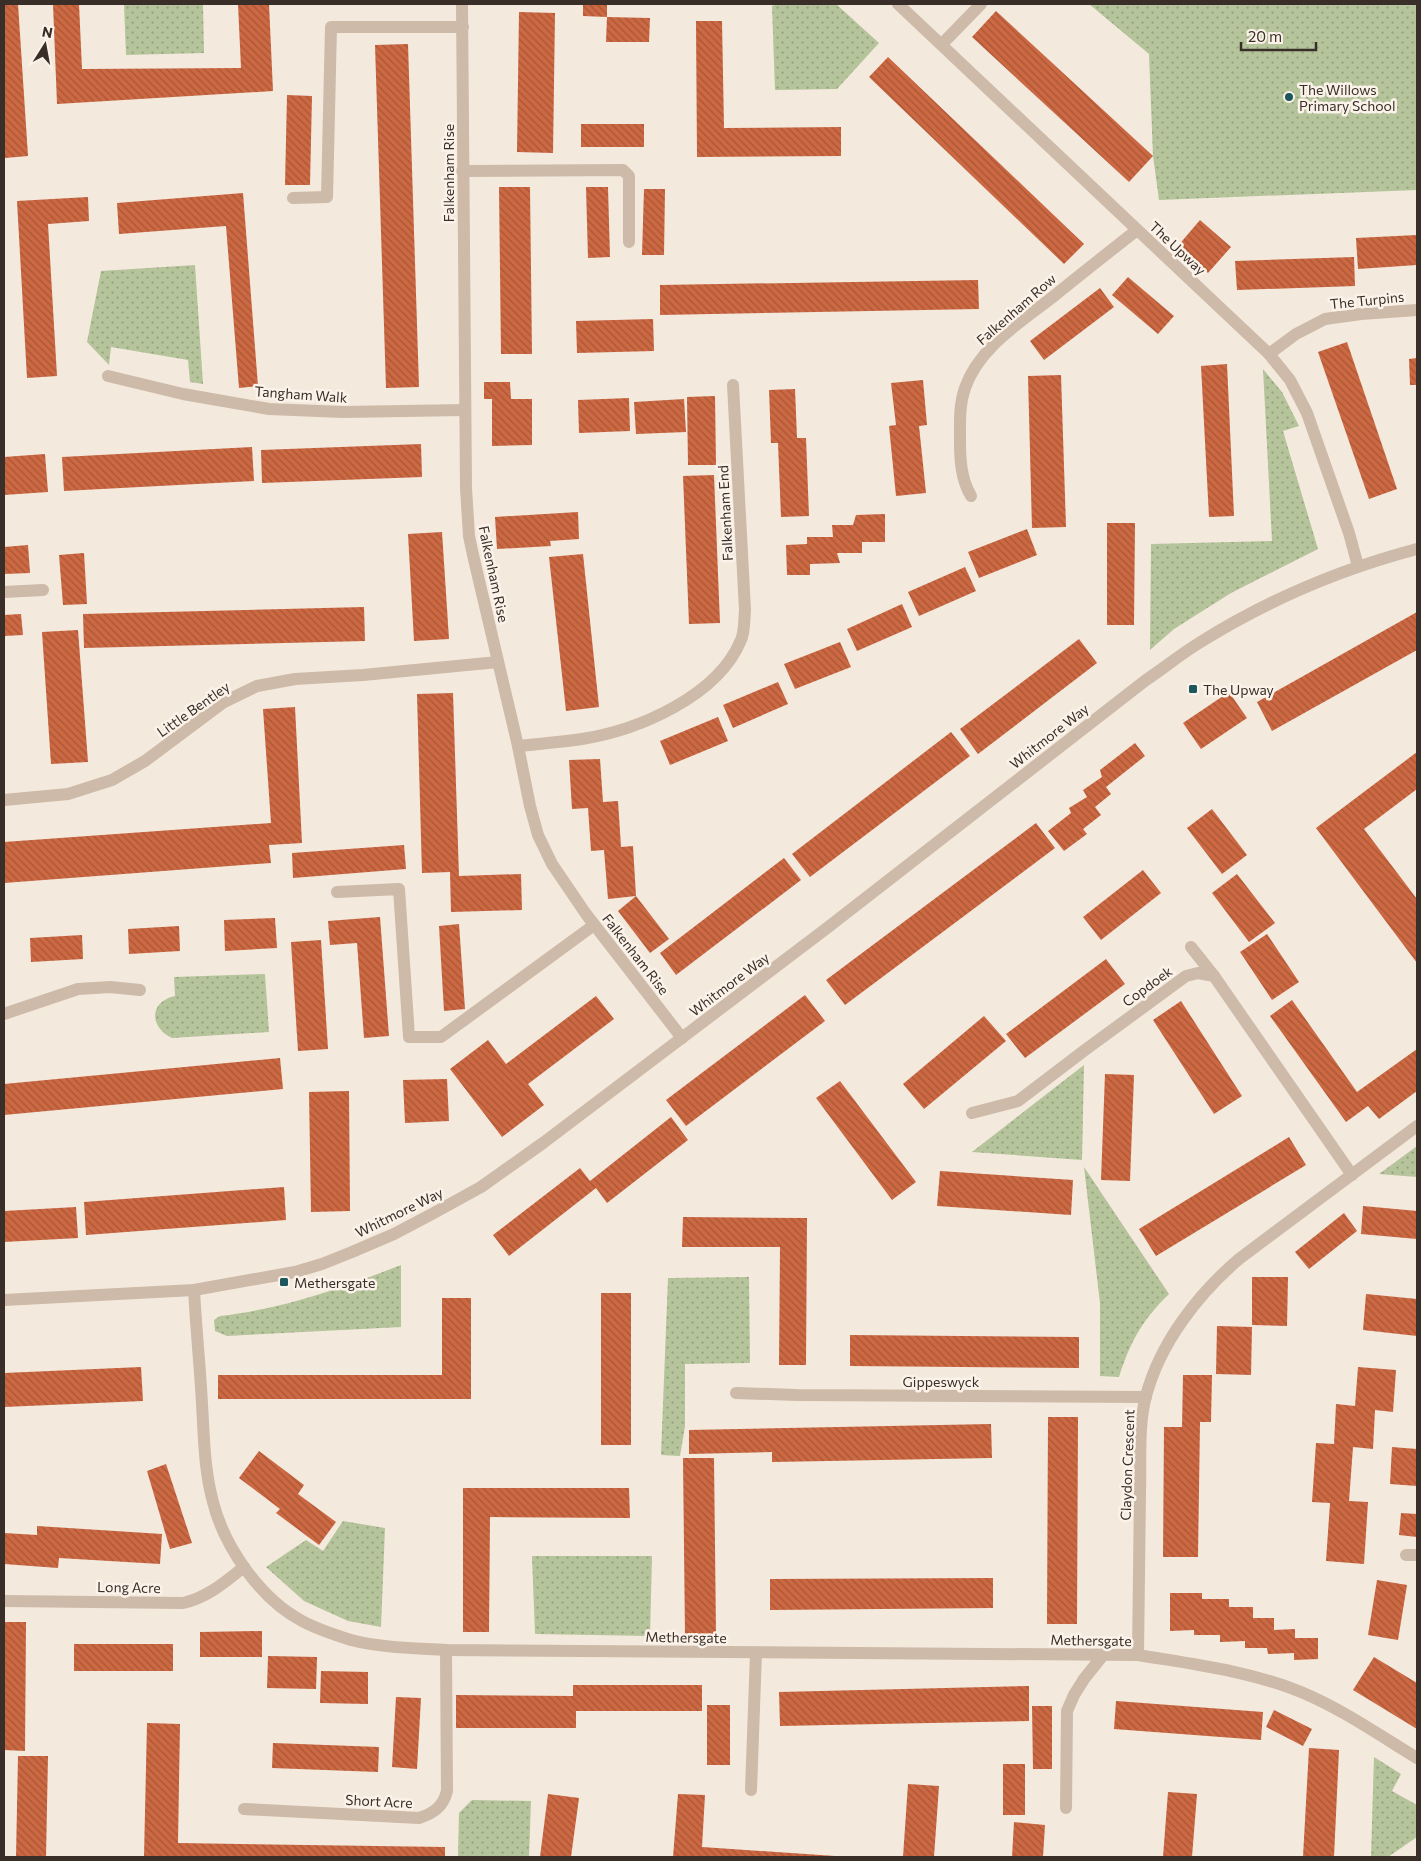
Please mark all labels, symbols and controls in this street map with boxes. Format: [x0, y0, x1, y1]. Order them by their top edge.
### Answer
north arrow [20, 20, 70, 70]
scale bar [1241, 20, 1316, 52]
text: N [41, 22, 54, 41]
text: 20 m [1248, 27, 1282, 45]
place label: The Willows Primary School [1299, 81, 1395, 114]
marker: The Willows Primary School [1283, 91, 1295, 103]
street label: Falkenham Rise [440, 124, 457, 222]
street label: The Upway [1146, 218, 1210, 278]
street label: Falkenham Row [973, 270, 1059, 348]
street label: The Turpins [1329, 288, 1405, 312]
street label: Tangham Walk [254, 382, 348, 406]
street label: Falkenham End [714, 465, 736, 561]
street label: Falkenham Rise [475, 524, 513, 624]
street label: Little Bentley [153, 678, 233, 740]
place label: The Upway [1203, 681, 1274, 698]
marker: The Upway [1187, 683, 1199, 695]
street label: Whitmore Way [1006, 700, 1092, 772]
street label: Falkenham Rise [599, 910, 673, 998]
street label: Whitmore Way [686, 948, 772, 1020]
street label: Copdoek [1119, 962, 1176, 1010]
street label: Whitmore Way [352, 1183, 446, 1241]
place label: Methersgate [294, 1274, 375, 1291]
marker: Methersgate [278, 1276, 290, 1288]
street label: Gippeswyck [903, 1373, 980, 1390]
street label: Claydon Crescent [1117, 1409, 1137, 1521]
street label: Long Acre [97, 1578, 161, 1596]
street label: Methersgate [645, 1628, 727, 1646]
street label: Methersgate [1050, 1631, 1132, 1649]
street label: Short Acre [345, 1791, 413, 1811]

